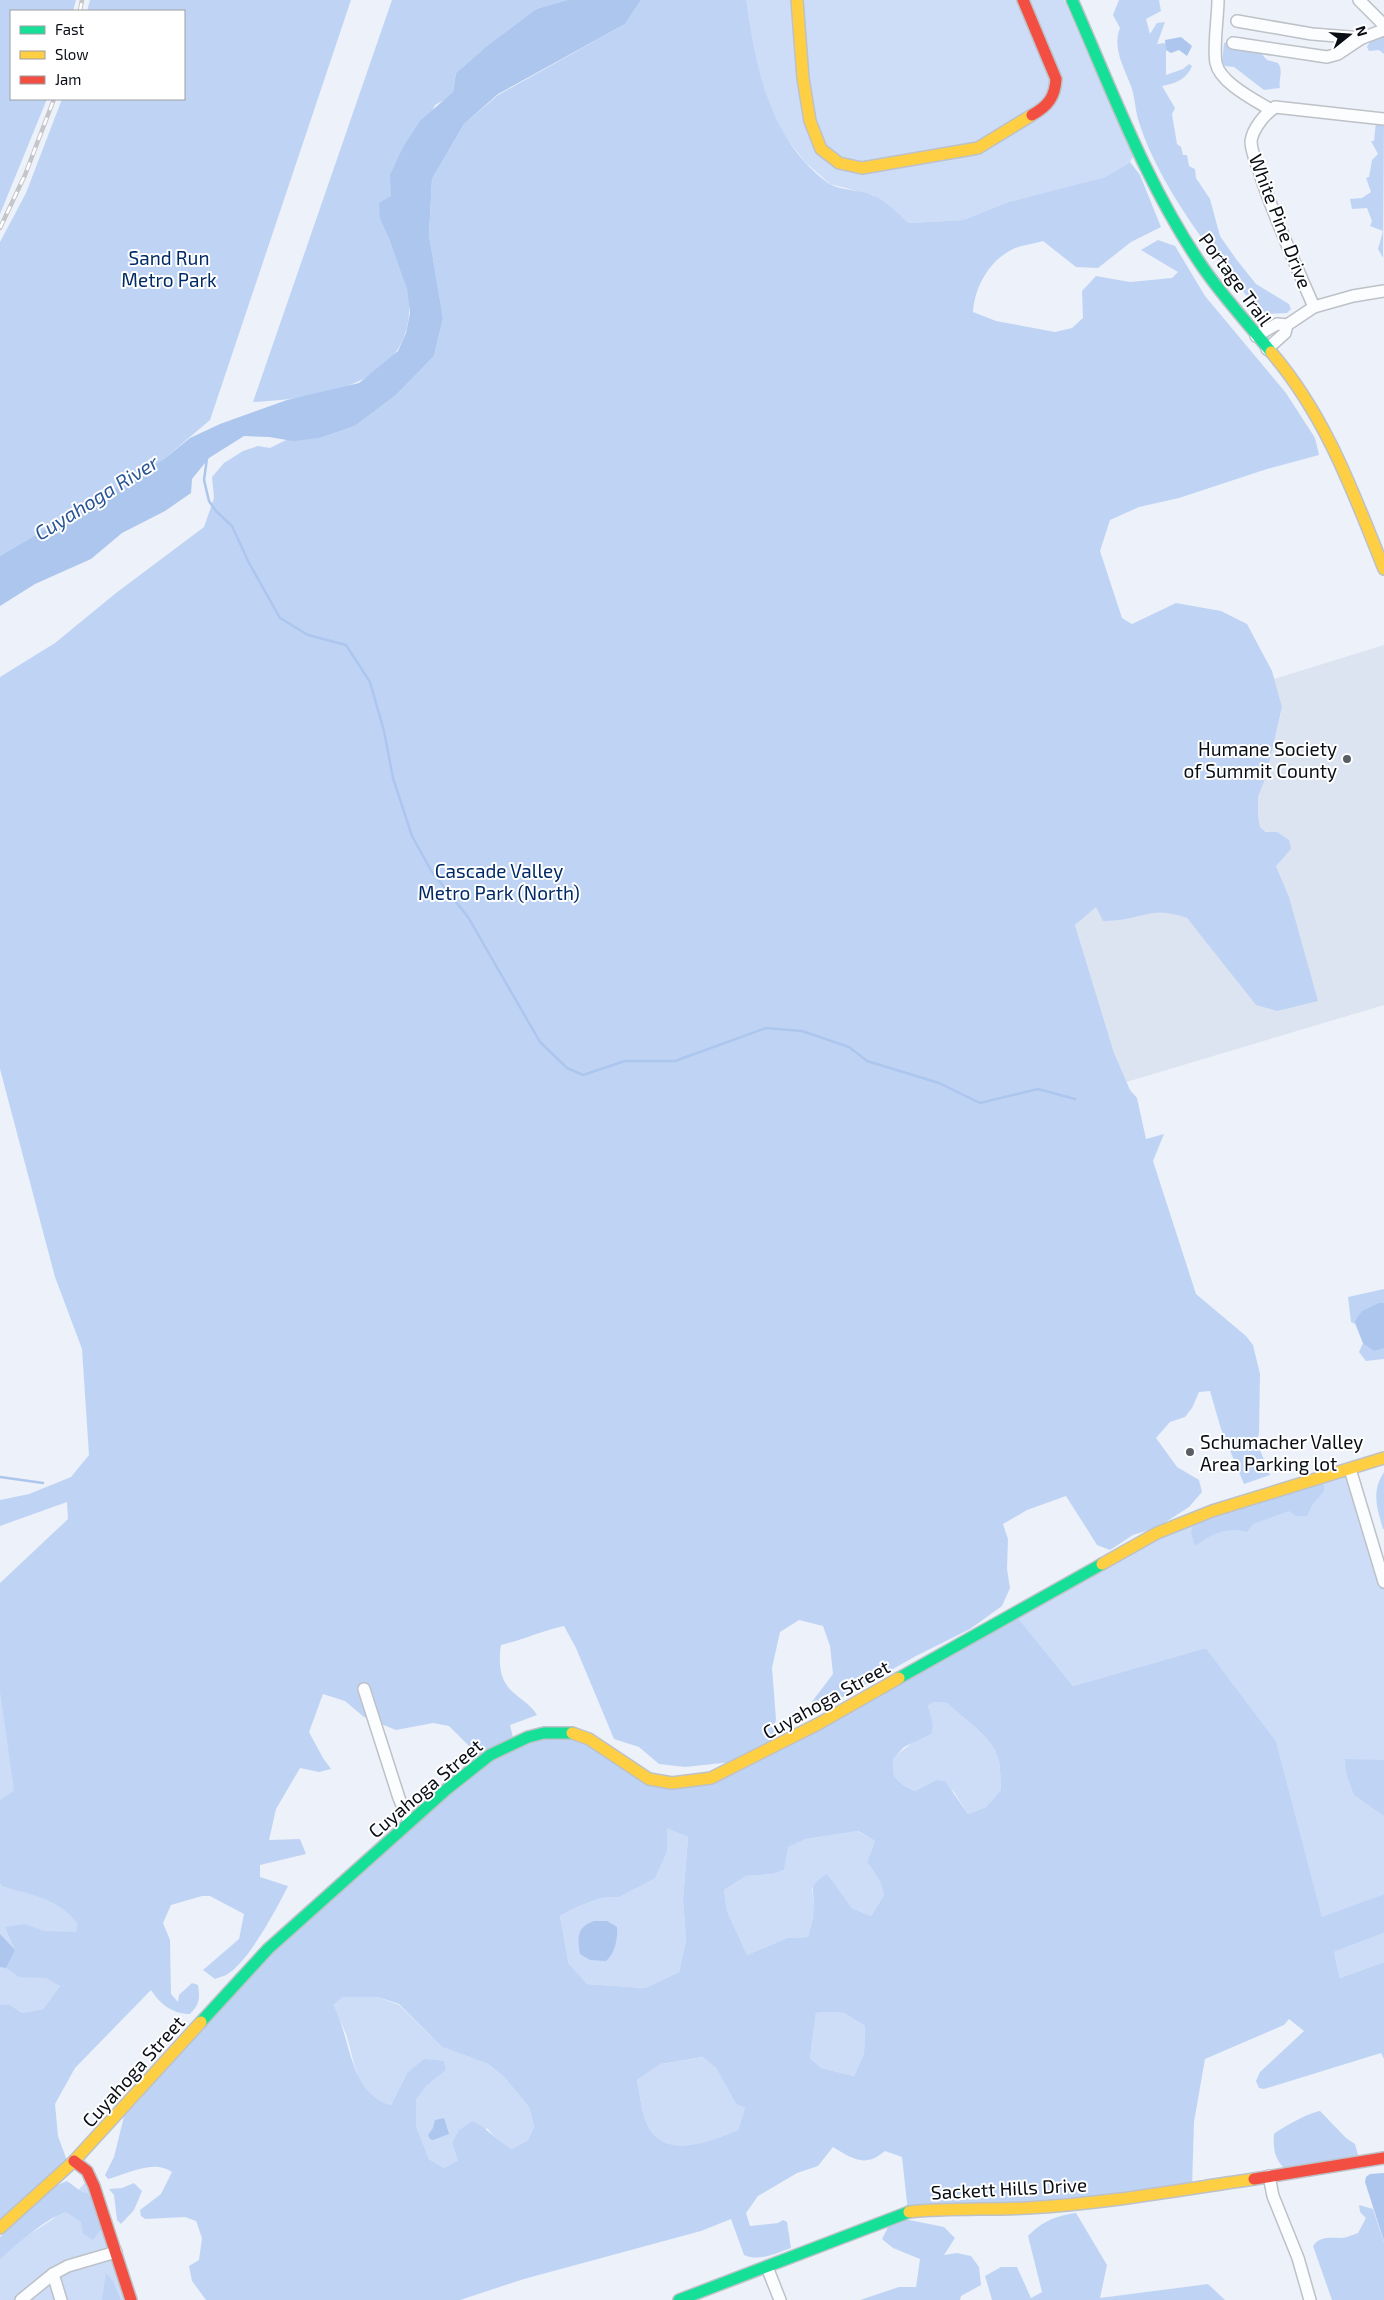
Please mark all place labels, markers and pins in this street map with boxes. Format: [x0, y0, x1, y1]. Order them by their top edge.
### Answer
place label: Humane Society of Summit County [1183, 737, 1337, 782]
marker: Humane Society of Summit County [1341, 753, 1353, 765]
place label: Schumacher Valley Area Parking lot [1200, 1430, 1363, 1475]
marker: Schumacher Valley Area Parking lot [1184, 1446, 1196, 1458]

